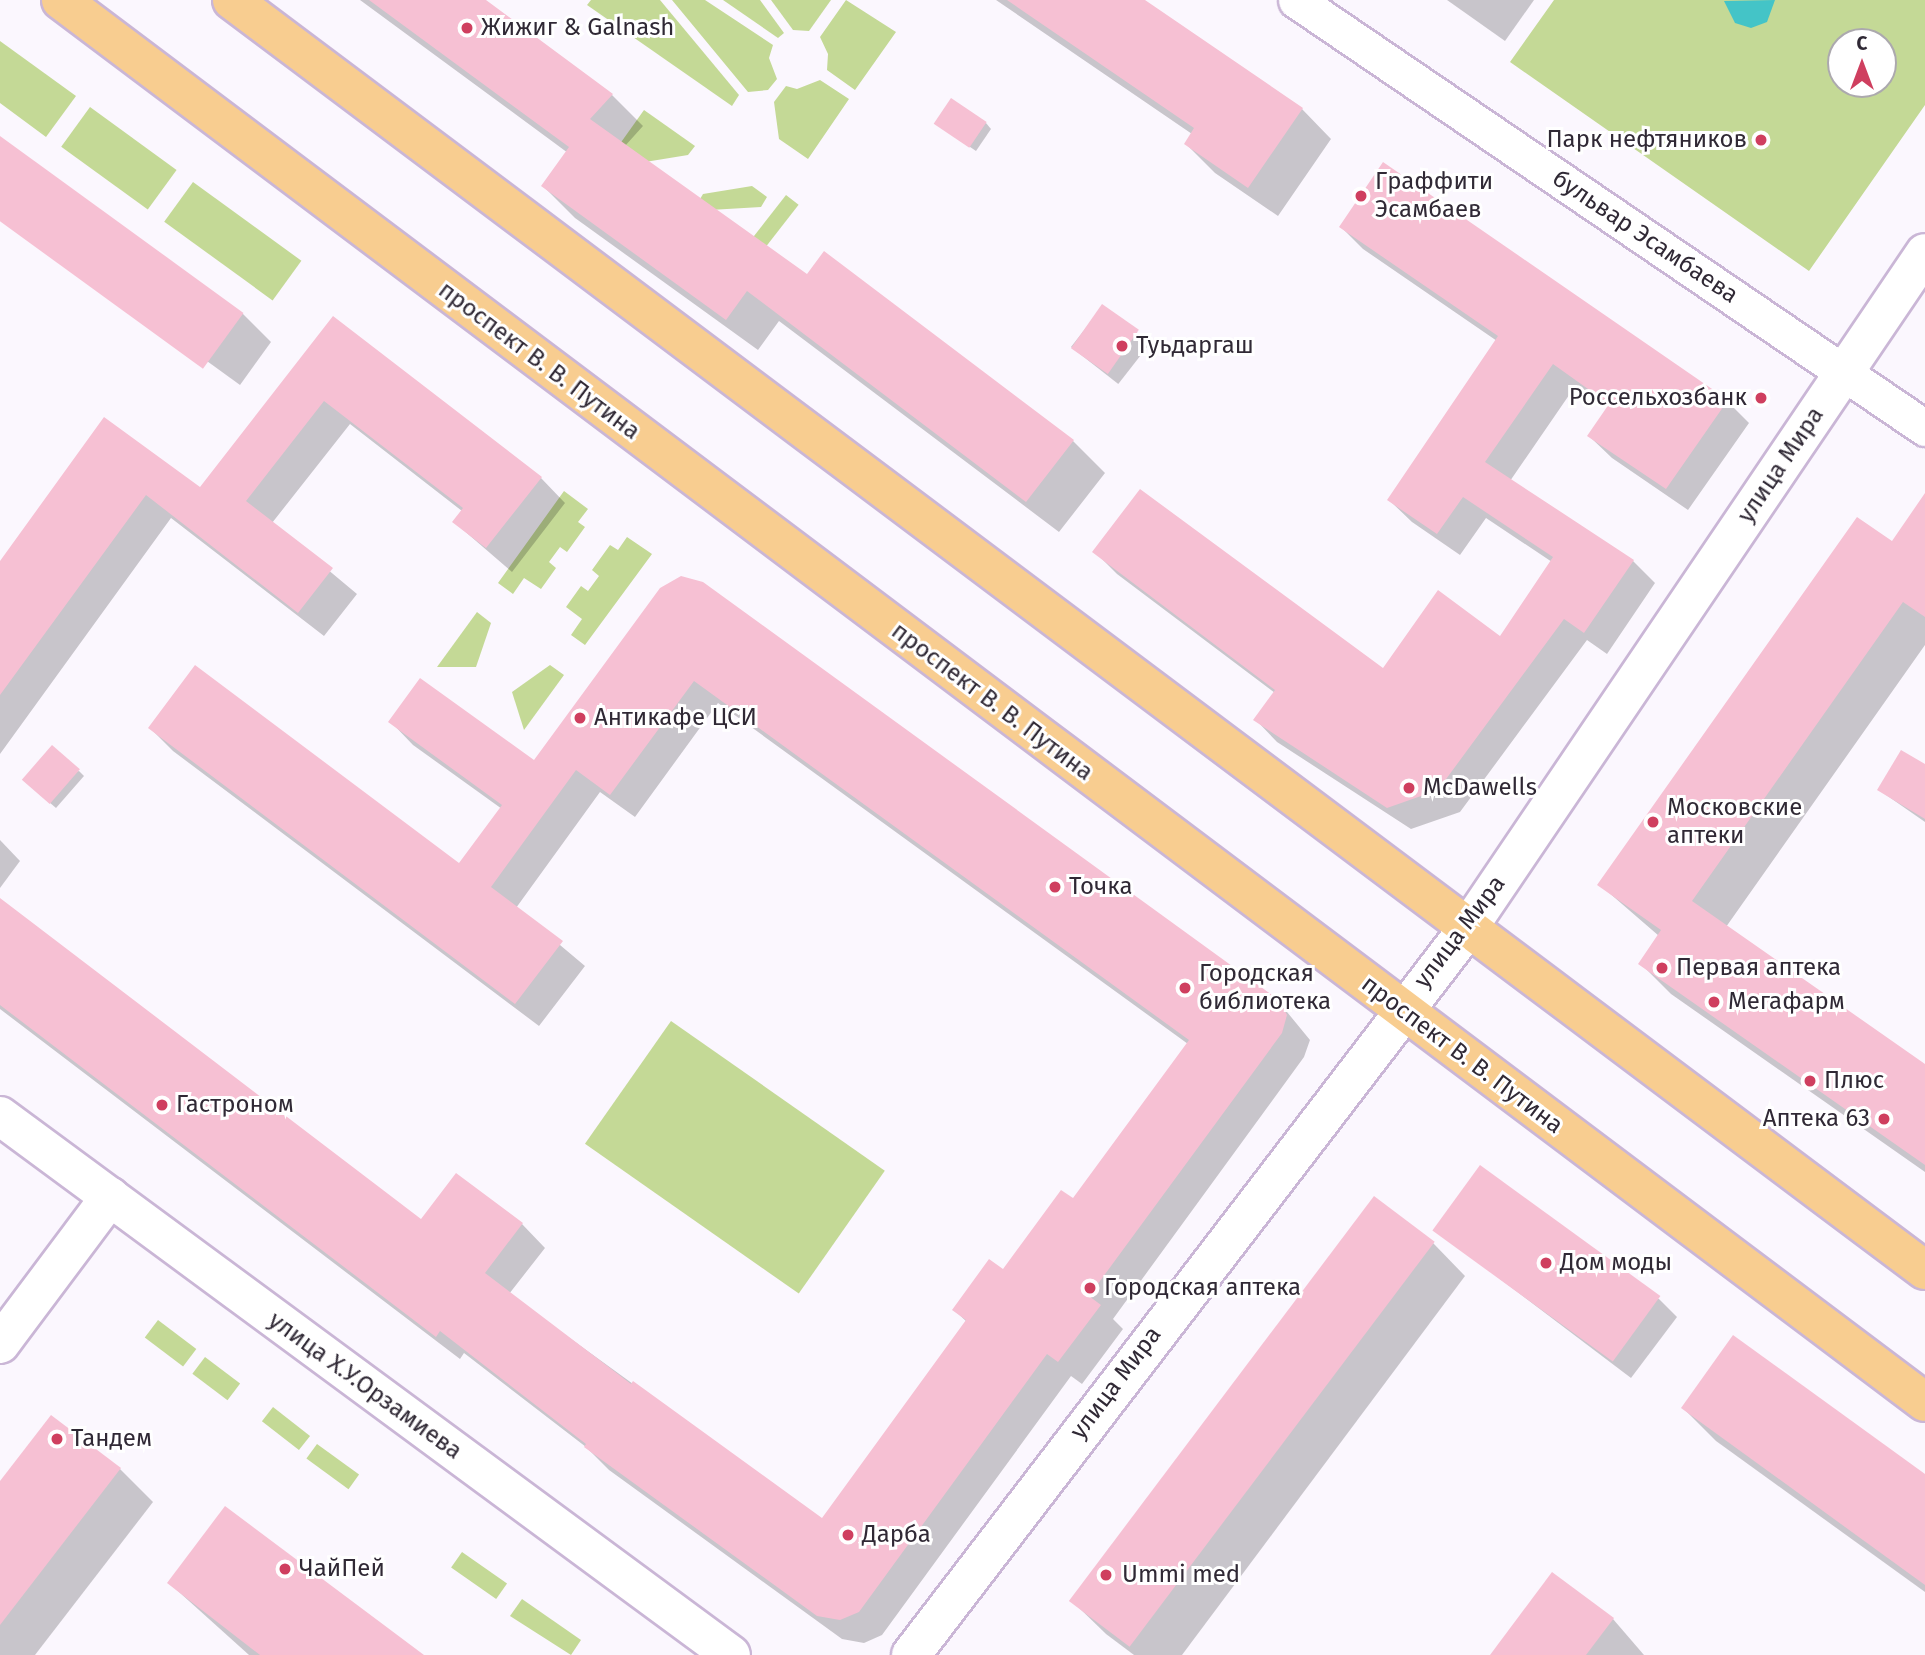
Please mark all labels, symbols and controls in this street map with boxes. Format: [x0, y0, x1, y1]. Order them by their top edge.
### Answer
place label: Жижиг & Galnash [481, 14, 674, 42]
marker: Жижиг & Galnash [459, 20, 475, 36]
north arrow [1827, 28, 1897, 98]
text: С [1857, 32, 1867, 55]
place label: Парк нефтяников [1546, 126, 1747, 154]
marker: Парк нефтяников [1753, 132, 1769, 148]
street label: бульвар Эсамбаева [1547, 164, 1743, 310]
place label: Граффити Эсамбаев [1375, 168, 1493, 224]
marker: Граффити Эсамбаев [1353, 188, 1369, 204]
street label: проспект В. В. Путина [433, 276, 645, 446]
place label: Туьдаргаш [1136, 332, 1254, 360]
marker: Туьдаргаш [1114, 338, 1130, 354]
place label: Россельхозбанк [1569, 384, 1747, 412]
marker: Россельхозбанк [1753, 390, 1769, 406]
street label: улица Мира [1732, 402, 1830, 528]
street label: проспект В. В. Путина [886, 617, 1098, 787]
place label: Антикафе ЦСИ [594, 704, 757, 732]
marker: Антикафе ЦСИ [572, 710, 588, 726]
place label: McDawells [1423, 774, 1537, 802]
marker: McDawells [1401, 780, 1417, 796]
place label: Московские аптеки [1667, 794, 1802, 850]
marker: Московские аптеки [1645, 814, 1661, 830]
street label: улица Мира [1408, 870, 1512, 994]
place label: Точка [1069, 873, 1133, 901]
marker: Точка [1047, 879, 1063, 895]
place label: Первая аптека [1676, 954, 1841, 982]
place label: Городская библиотека [1199, 960, 1331, 1016]
marker: Первая аптека [1654, 960, 1670, 976]
street label: проспект В. В. Путина [1356, 970, 1568, 1140]
marker: Городская библиотека [1177, 980, 1193, 996]
place label: Мегафарм [1728, 988, 1845, 1016]
marker: Мегафарм [1706, 994, 1722, 1010]
place label: Плюс [1824, 1067, 1884, 1095]
marker: Плюс [1802, 1073, 1818, 1089]
place label: Гастроном [176, 1091, 294, 1119]
marker: Гастроном [154, 1097, 170, 1113]
place label: Аптека 63 [1763, 1105, 1870, 1133]
marker: Аптека 63 [1876, 1111, 1892, 1127]
place label: Дом моды [1560, 1249, 1672, 1277]
marker: Дом моды [1538, 1255, 1554, 1271]
place label: Городская аптека [1104, 1274, 1301, 1302]
marker: Городская аптека [1082, 1280, 1098, 1296]
street label: улица Х.У.Орзамиева [263, 1306, 467, 1466]
street label: улица Мира [1064, 1321, 1168, 1445]
place label: Тандем [71, 1425, 152, 1453]
marker: Тандем [49, 1431, 65, 1447]
place label: Дарба [862, 1521, 931, 1549]
marker: Дарба [840, 1527, 856, 1543]
place label: ЧайПей [299, 1555, 385, 1583]
marker: ЧайПей [277, 1561, 293, 1577]
place label: Ummi med [1122, 1561, 1240, 1589]
marker: Ummi med [1096, 1565, 1116, 1585]

